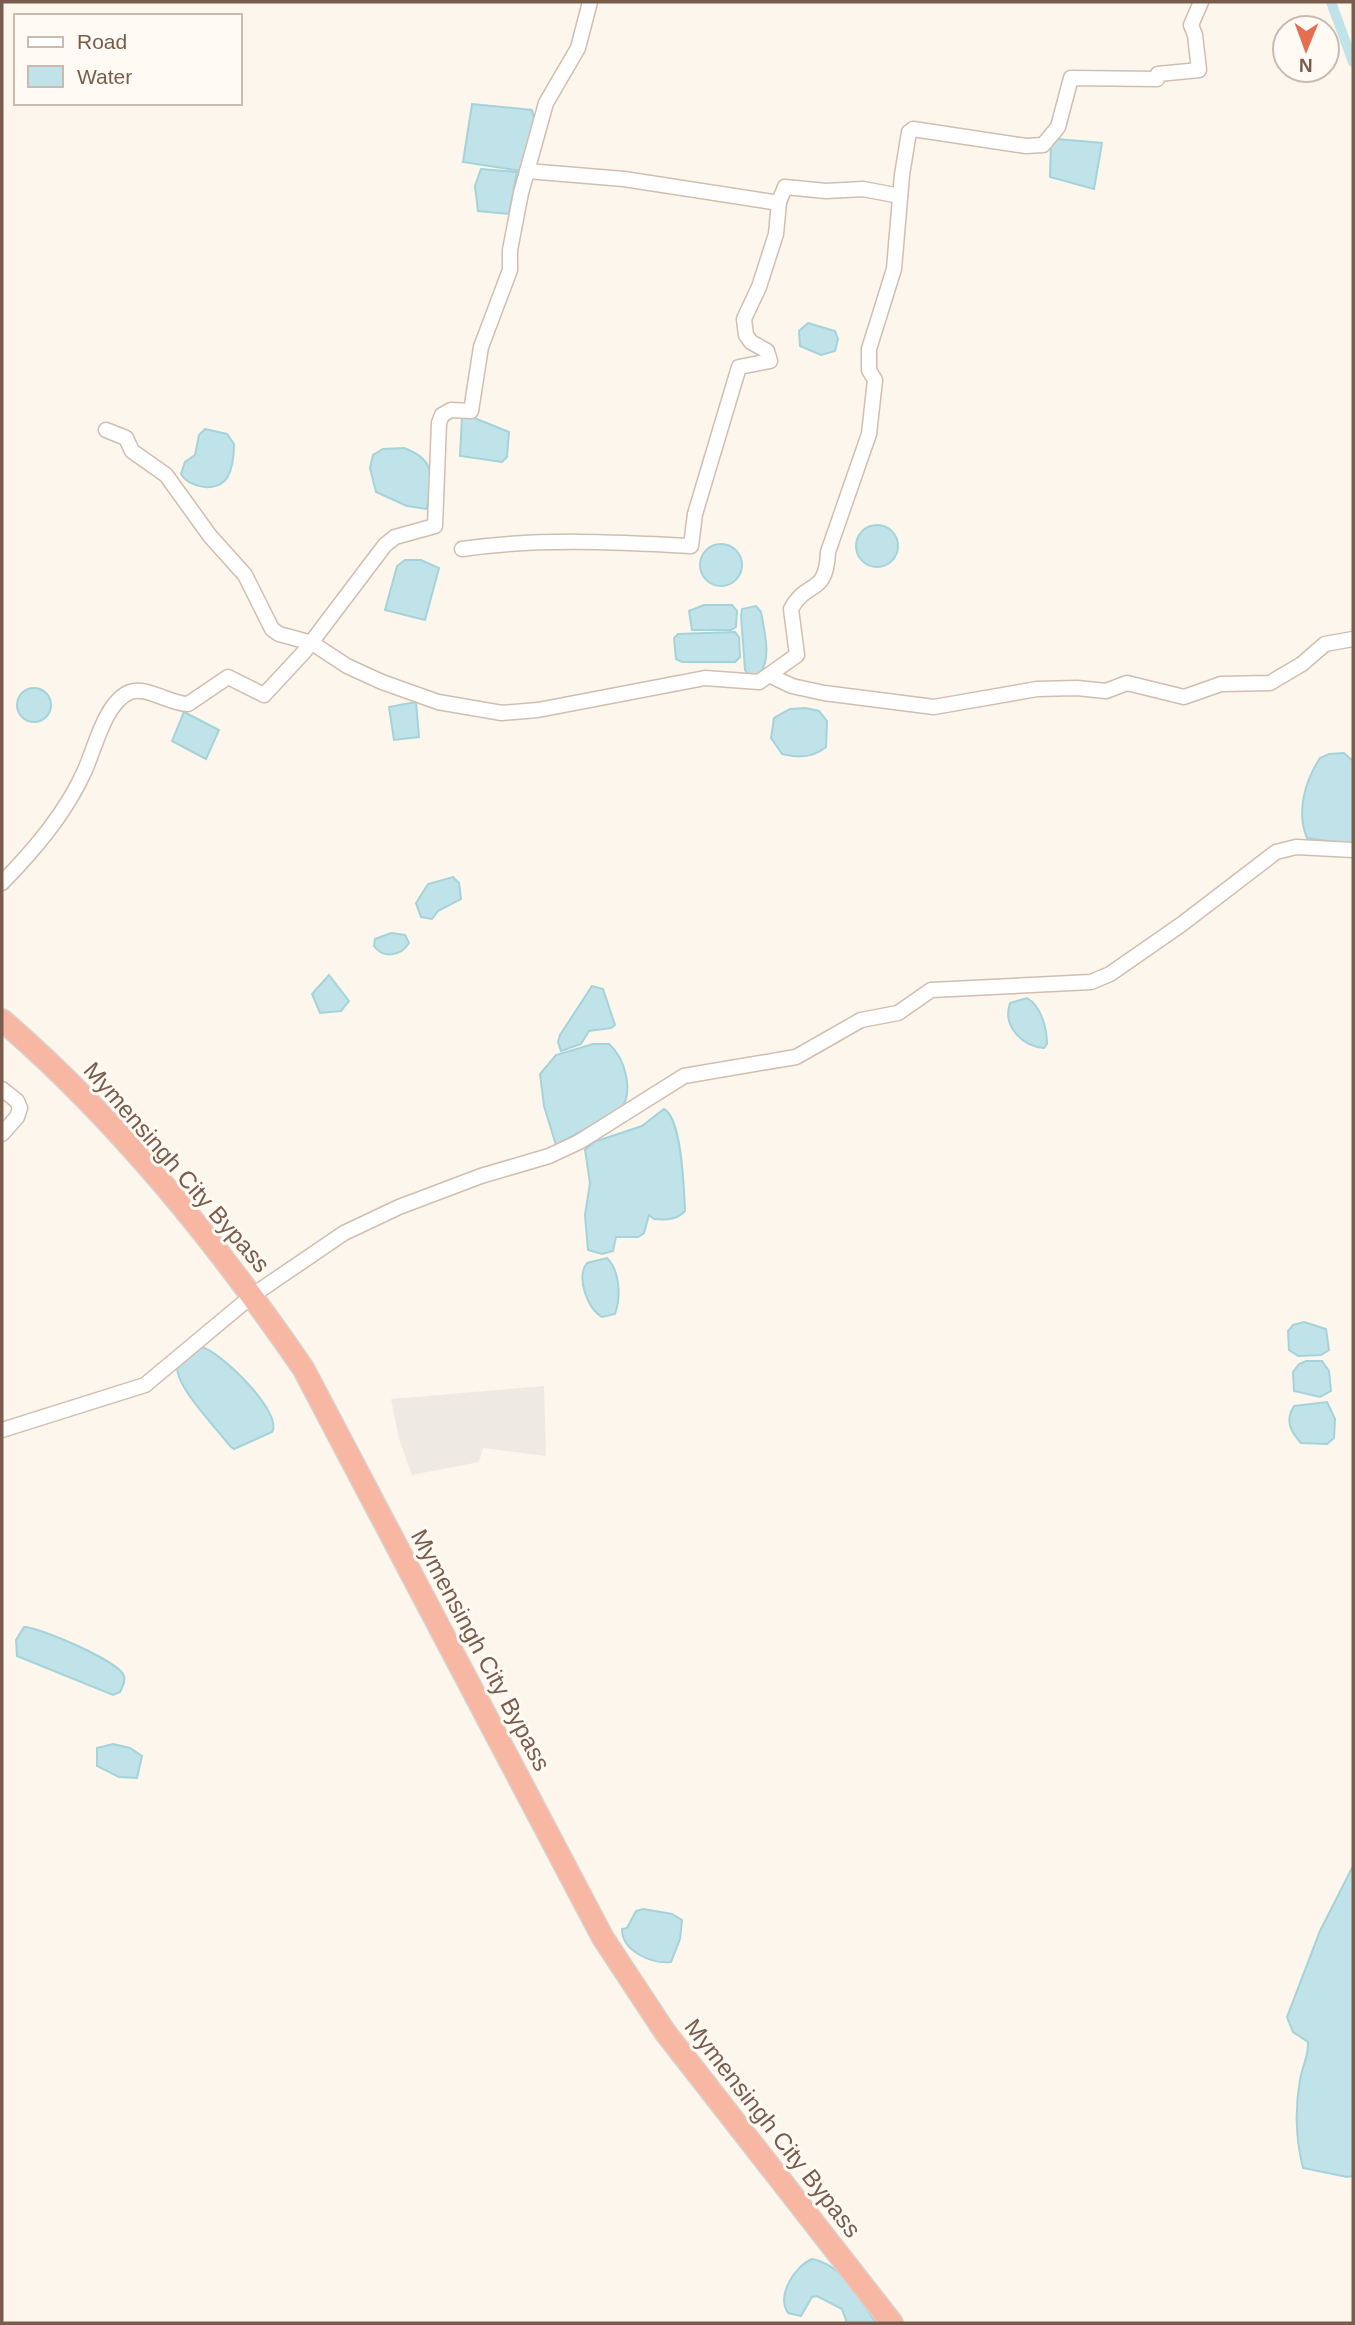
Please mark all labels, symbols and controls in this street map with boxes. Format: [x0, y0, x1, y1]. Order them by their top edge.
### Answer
legend [14, 14, 242, 105]
north arrow [1271, 14, 1341, 84]
text: Road [77, 30, 127, 53]
text: N [1299, 55, 1313, 76]
text: Water [77, 65, 132, 88]
street label: Mymensingh City Bypass [78, 1056, 276, 1278]
street label: Mymensingh City Bypass [406, 1525, 556, 1775]
street label: Mymensingh City Bypass [679, 2014, 867, 2242]

